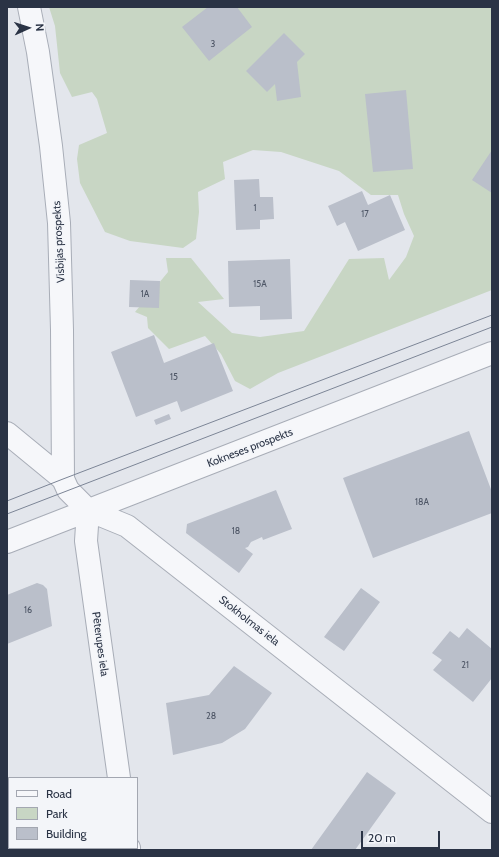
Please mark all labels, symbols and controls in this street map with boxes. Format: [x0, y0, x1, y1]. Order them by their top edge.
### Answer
north arrow [8, 8, 48, 48]
text: N [33, 23, 47, 32]
house number: 3 [211, 39, 215, 49]
street label: Visbijas prospekts [50, 201, 68, 283]
house number: 1 [254, 203, 256, 213]
house number: 17 [361, 209, 369, 219]
house number: 15A [253, 279, 267, 289]
house number: 1A [141, 289, 149, 299]
house number: 15 [170, 372, 178, 382]
street label: Kokneses prospekts [205, 426, 295, 470]
house number: 18A [415, 497, 429, 507]
house number: 18 [232, 526, 240, 536]
street label: Stokholmas iela [216, 593, 282, 649]
house number: 16 [24, 605, 32, 615]
street label: Pēterupes iela [89, 611, 111, 677]
house number: 21 [461, 660, 469, 670]
house number: 28 [206, 711, 216, 721]
legend [8, 777, 138, 849]
text: Road [46, 786, 72, 801]
text: Park [46, 806, 68, 821]
scale bar [363, 823, 442, 849]
text: Building [46, 826, 87, 841]
text: 20 m [368, 830, 396, 845]

